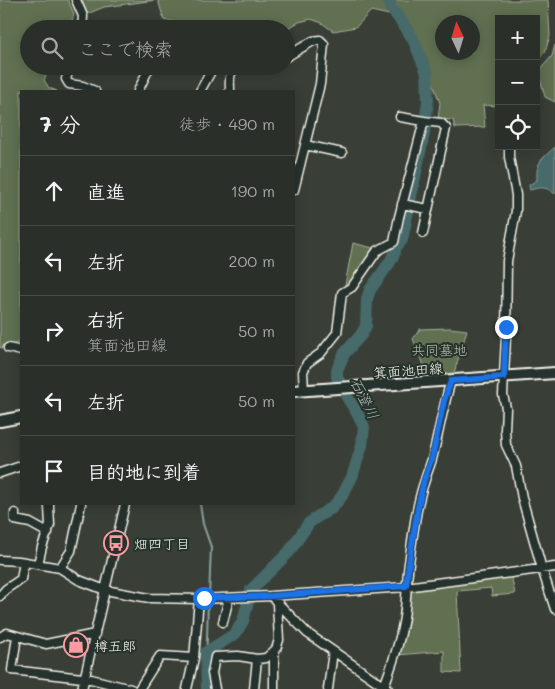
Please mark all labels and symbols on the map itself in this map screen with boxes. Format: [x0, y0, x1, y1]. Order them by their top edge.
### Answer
north arrow [435, 15, 480, 60]
route end [495, 316, 518, 339]
park label: 共同墓地 [411, 340, 467, 359]
street label: 箕面池田線 [372, 358, 444, 382]
water label: 石澄川 [346, 373, 384, 423]
bus stop icon: 畑四丁目 [103, 530, 129, 556]
place label: 畑四丁目 [134, 534, 190, 553]
route start [193, 587, 216, 610]
shop icon: 樽五郎 [63, 632, 89, 658]
place label: 樽五郎 [94, 636, 136, 655]

